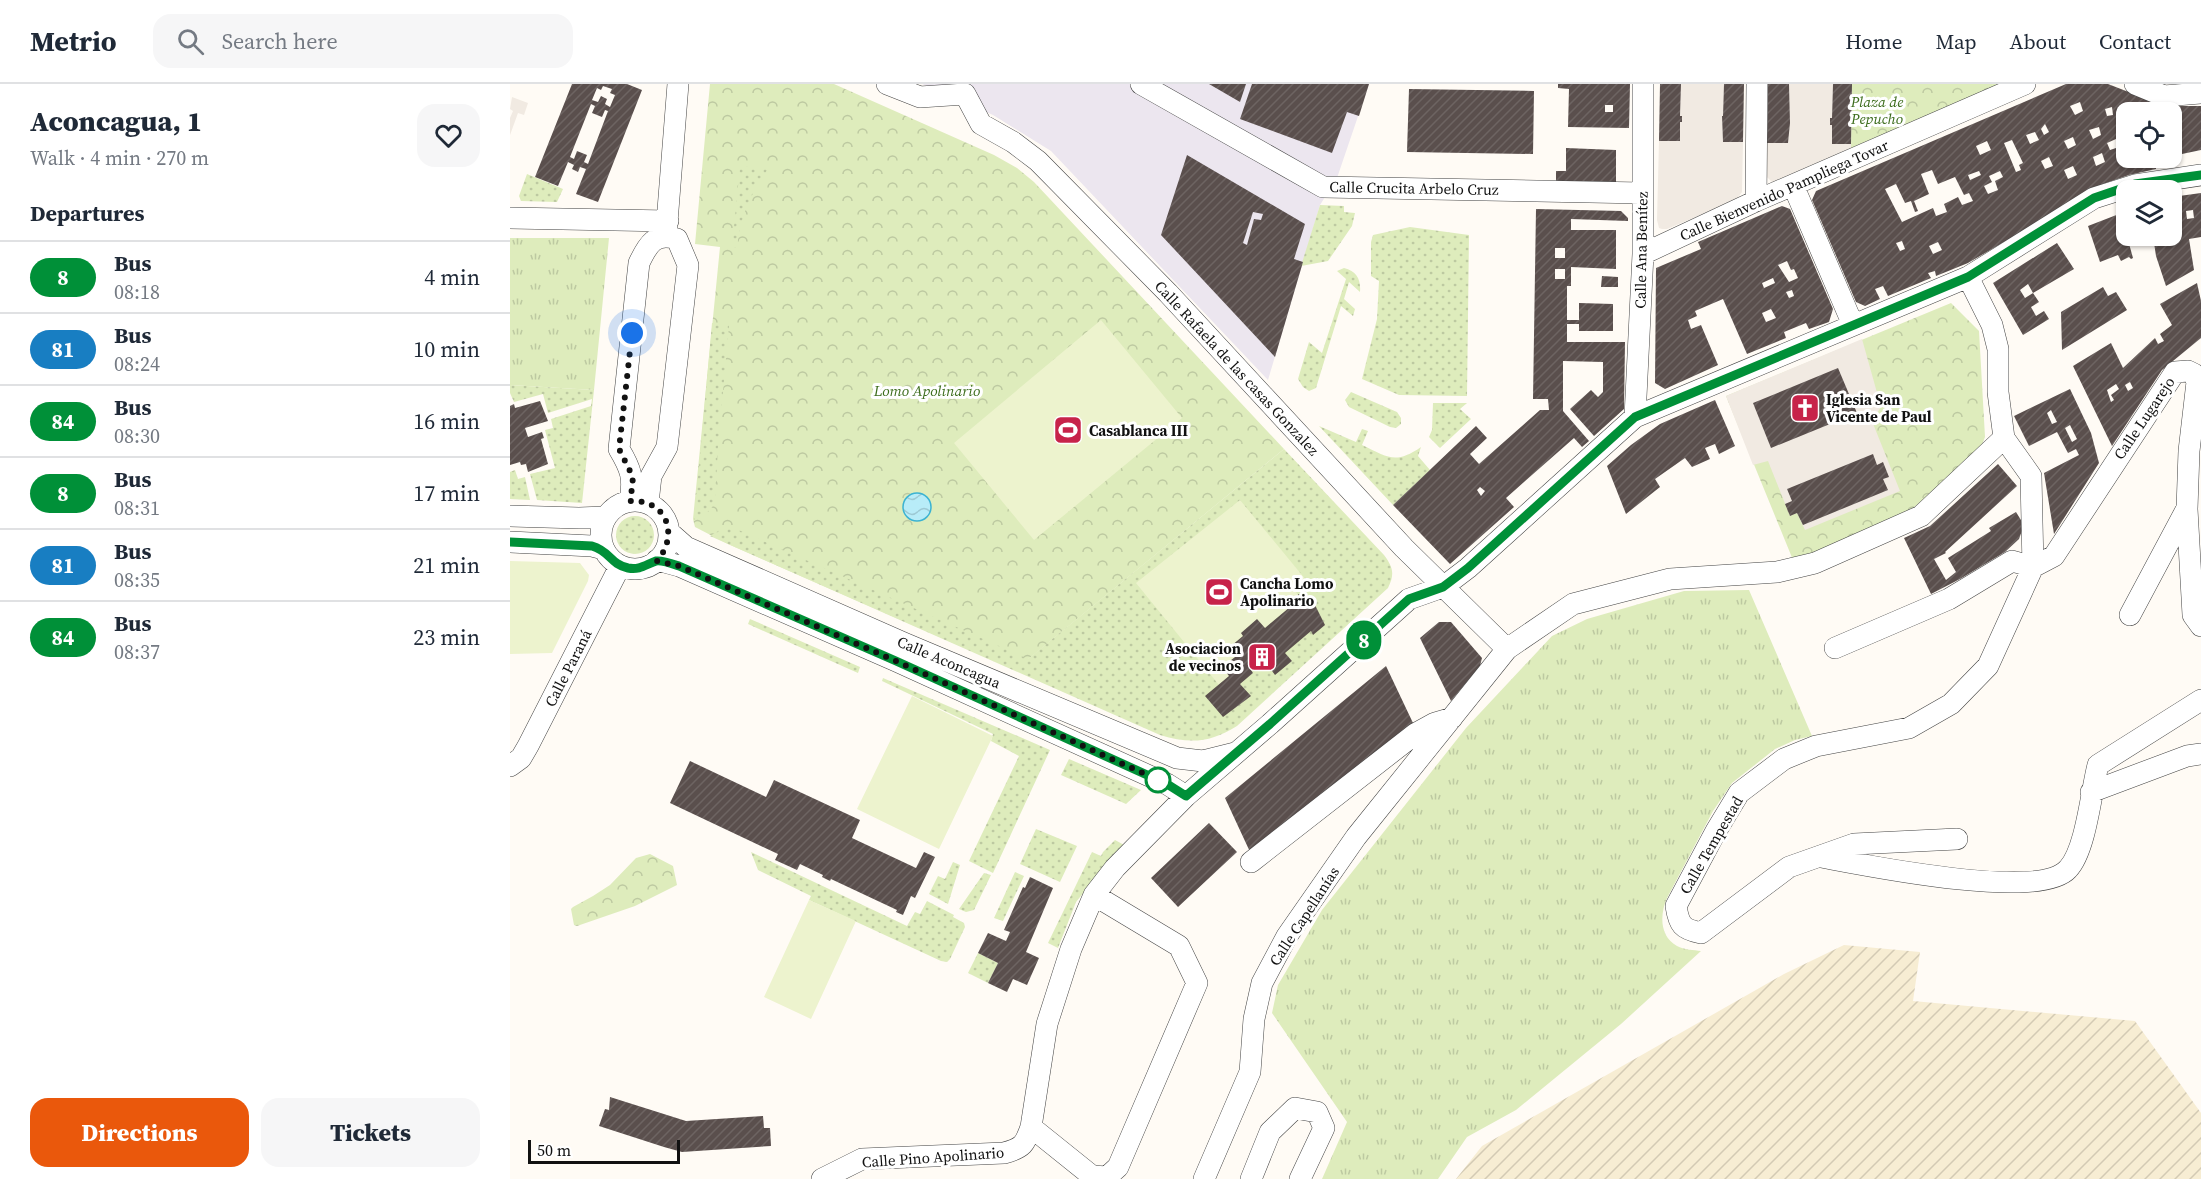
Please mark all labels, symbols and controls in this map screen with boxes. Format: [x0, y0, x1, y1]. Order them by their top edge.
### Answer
search box [153, 14, 573, 68]
text: Metrio [30, 22, 117, 60]
icon: search [174, 25, 207, 58]
text: Search here [222, 26, 338, 56]
text: Home [1845, 27, 1903, 56]
text: Map [1936, 27, 1977, 56]
text: About [2010, 27, 2066, 56]
text: Contact [2099, 27, 2171, 56]
park label: Plaza de Pepucho [1850, 91, 1903, 129]
text: Aconcagua, 1 [30, 102, 202, 140]
map controls [2116, 102, 2182, 246]
button: locate [2116, 102, 2182, 168]
button: heart [417, 104, 480, 167]
street label: Calle Bienvenido Pampliega Tovar [1676, 134, 1892, 246]
text: Walk · 4 min · 270 m [30, 144, 209, 172]
street label: Calle Crucita Arbelo Cruz [1329, 176, 1499, 200]
button: layers [2116, 180, 2182, 246]
street label: Calle Ana Benítez [1629, 191, 1653, 309]
text: Departures [30, 198, 144, 228]
text: Bus [114, 248, 151, 278]
text: 4 min [424, 262, 480, 292]
text: 8 [57, 263, 69, 292]
street label: Calle Rafaela de las casas Gonzalez [1150, 276, 1324, 460]
text: 08:18 [114, 278, 160, 306]
your location [617, 318, 647, 348]
text: Bus [114, 320, 151, 350]
text: 10 min [413, 334, 480, 364]
text: 81 [52, 335, 74, 364]
text: 08:24 [114, 350, 160, 378]
street label: Calle Lugarejo [2109, 372, 2179, 464]
park label: Lomo Apolinario [873, 380, 980, 401]
place label: Iglesia San Vicente de Paul [1826, 389, 1932, 427]
text: Bus [114, 392, 151, 422]
church icon: Iglesia San Vicente de Paul [1789, 392, 1821, 424]
text: 16 min [413, 406, 480, 436]
text: 84 [52, 407, 74, 436]
sports icon: Casablanca III [1052, 414, 1084, 446]
place label: Casablanca III [1089, 420, 1188, 441]
text: 08:30 [114, 422, 160, 450]
text: Bus [114, 464, 151, 494]
text: 17 min [413, 478, 480, 508]
text: 8 [57, 479, 69, 508]
text: 08:31 [114, 494, 160, 522]
text: Bus [114, 536, 151, 566]
text: 21 min [413, 550, 480, 580]
text: 81 [52, 551, 74, 580]
text: 08:35 [114, 566, 160, 594]
place label: Cancha Lomo Apolinario [1240, 573, 1334, 611]
sports icon: Cancha Lomo Apolinario [1203, 576, 1235, 608]
text: Bus [114, 608, 151, 638]
line badge: 8 [1344, 620, 1384, 660]
text: 23 min [413, 622, 480, 652]
text: 84 [52, 623, 74, 652]
street label: Calle Paraná [540, 625, 597, 710]
text: 8 [1358, 626, 1370, 655]
street label: Calle Aconcagua [894, 631, 1004, 693]
text: 08:37 [114, 638, 160, 666]
place label: Asociacion de vecinos [1165, 638, 1241, 676]
building icon: Asociacion de vecinos [1246, 641, 1278, 673]
unlabelled marker [1145, 767, 1171, 793]
street label: Calle Tempestad [1674, 792, 1748, 898]
street label: Calle Capellanías [1264, 862, 1344, 970]
button: Directions [30, 1098, 249, 1167]
button: Tickets [261, 1098, 480, 1167]
scale bar [528, 1137, 680, 1164]
text: 50 m [537, 1139, 571, 1161]
street label: Calle Pino Apolinario [861, 1142, 1005, 1172]

